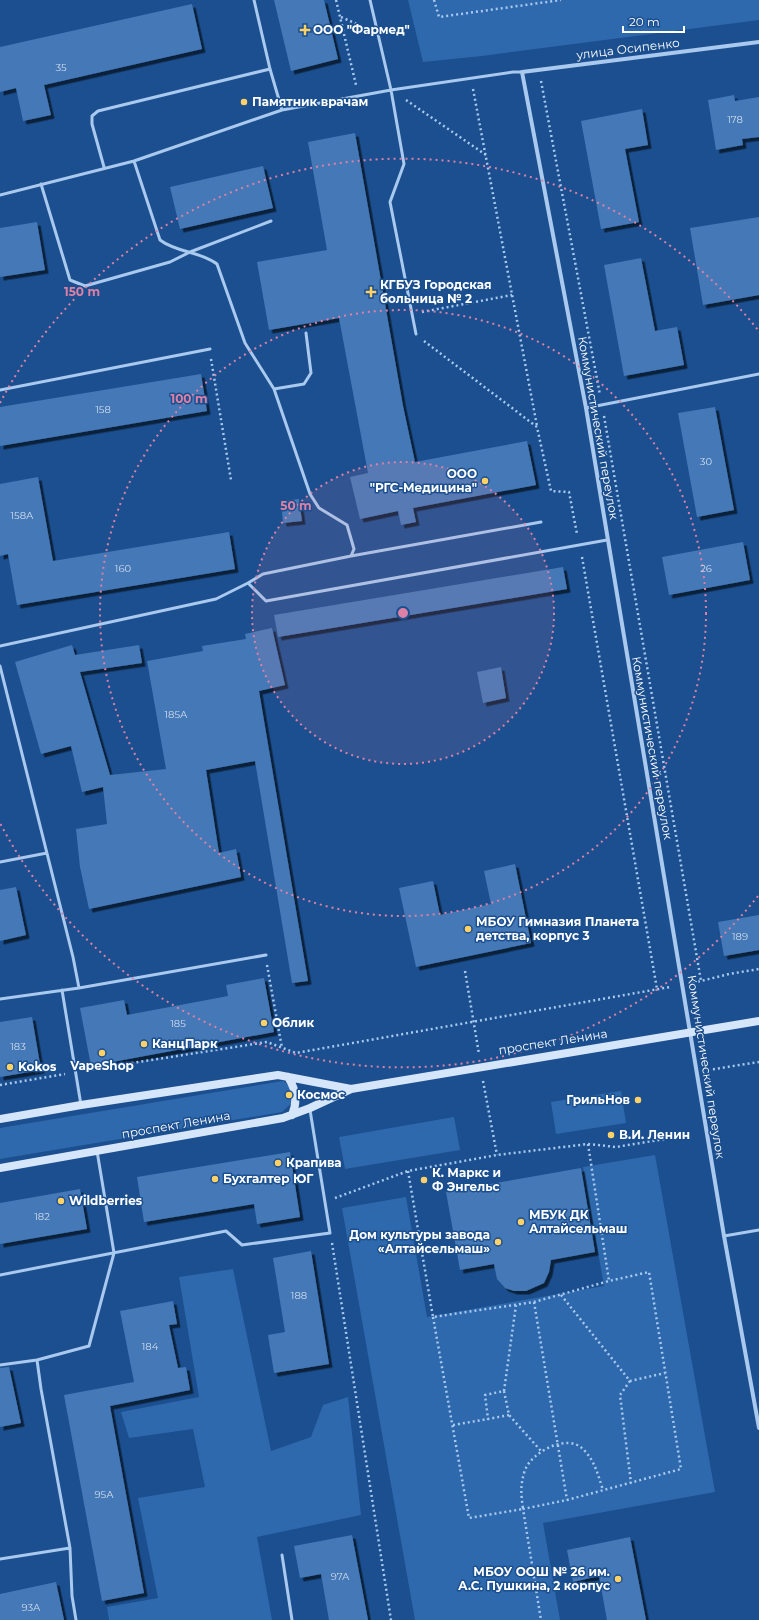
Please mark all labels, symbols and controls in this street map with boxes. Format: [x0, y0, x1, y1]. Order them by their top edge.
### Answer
scale bar [623, 8, 684, 34]
text: 20 m [629, 14, 660, 29]
place label: ООО "Фармед" [313, 22, 410, 37]
marker: ООО "Фармед" [300, 25, 310, 35]
street label: улица Осипенко [574, 35, 681, 62]
house number: 35 [55, 61, 67, 74]
place label: Памятник врачам [252, 94, 368, 109]
marker: Памятник врачам [239, 97, 249, 107]
house number: 178 [727, 113, 743, 126]
place label: КГБУЗ Городская больница № 2 [380, 277, 492, 306]
text: 150 m [64, 284, 100, 299]
marker: КГБУЗ Городская больница № 2 [365, 286, 377, 298]
street label: Коммунистический переулок [575, 335, 622, 521]
text: 100 m [171, 391, 207, 406]
house number: 158 [95, 403, 111, 416]
house number: 30 [700, 455, 713, 468]
place label: ООО "РГС-Медицина" [370, 466, 477, 495]
marker: ООО "РГС-Медицина" [480, 476, 490, 486]
text: 50 m [280, 498, 312, 513]
house number: 158А [10, 509, 34, 522]
house number: 160 [115, 562, 132, 575]
house number: 26 [700, 562, 712, 575]
centre of rings [396, 606, 410, 620]
street label: Коммунистический переулок [629, 655, 676, 841]
house number: 185А [164, 708, 188, 721]
place label: МБОУ Гимназия Планета детства, корпус 3 [476, 914, 639, 943]
marker: МБОУ Гимназия Планета детства, корпус 3 [463, 924, 473, 934]
house number: 189 [732, 930, 748, 943]
street label: Коммунистический переулок [685, 974, 728, 1160]
place label: Облик [272, 1015, 315, 1030]
house number: 185 [170, 1017, 186, 1030]
marker: Облик [259, 1018, 269, 1028]
street label: проспект Ленина [497, 1025, 609, 1058]
place label: КанцПарк [152, 1036, 218, 1051]
marker: КанцПарк [139, 1039, 149, 1049]
house number: 183 [10, 1040, 26, 1053]
marker: VapeShop [97, 1048, 107, 1058]
place label: VapeShop [69, 1058, 134, 1073]
place label: Kokos [18, 1059, 57, 1074]
marker: Kokos [5, 1062, 15, 1072]
place label: Космос [297, 1087, 345, 1102]
marker: Космос [284, 1090, 294, 1100]
place label: ГрильНов [566, 1092, 630, 1107]
marker: ГрильНов [633, 1095, 643, 1105]
street label: проспект Ленина [120, 1108, 231, 1141]
place label: В.И. Ленин [619, 1127, 690, 1142]
marker: В.И. Ленин [606, 1130, 616, 1140]
place label: Крапива [286, 1155, 342, 1170]
marker: Крапива [273, 1158, 283, 1168]
place label: К. Маркс и Ф Энгельс [432, 1165, 501, 1194]
place label: Бухгалтер ЮГ [223, 1171, 313, 1186]
marker: Бухгалтер ЮГ [210, 1174, 220, 1184]
marker: К. Маркс и Ф Энгельс [419, 1175, 429, 1185]
place label: Wildberries [69, 1193, 143, 1208]
marker: Wildberries [56, 1196, 66, 1206]
place label: МБУК ДК Алтайсельмаш [529, 1207, 627, 1236]
house number: 182 [34, 1210, 50, 1223]
marker: МБУК ДК Алтайсельмаш [516, 1217, 526, 1227]
place label: Дом культуры завода «Алтайсельмаш» [349, 1227, 490, 1256]
marker: Дом культуры завода «Алтайсельмаш» [493, 1237, 503, 1247]
house number: 188 [291, 1289, 307, 1302]
house number: 184 [142, 1340, 159, 1353]
house number: 95А [94, 1488, 114, 1501]
place label: МБОУ ООШ № 26 им. А.С. Пушкина, 2 корпус [458, 1564, 610, 1593]
house number: 97А [331, 1570, 350, 1583]
marker: МБОУ ООШ № 26 им. А.С. Пушкина, 2 корпус [613, 1574, 623, 1584]
house number: 93А [21, 1601, 41, 1614]

